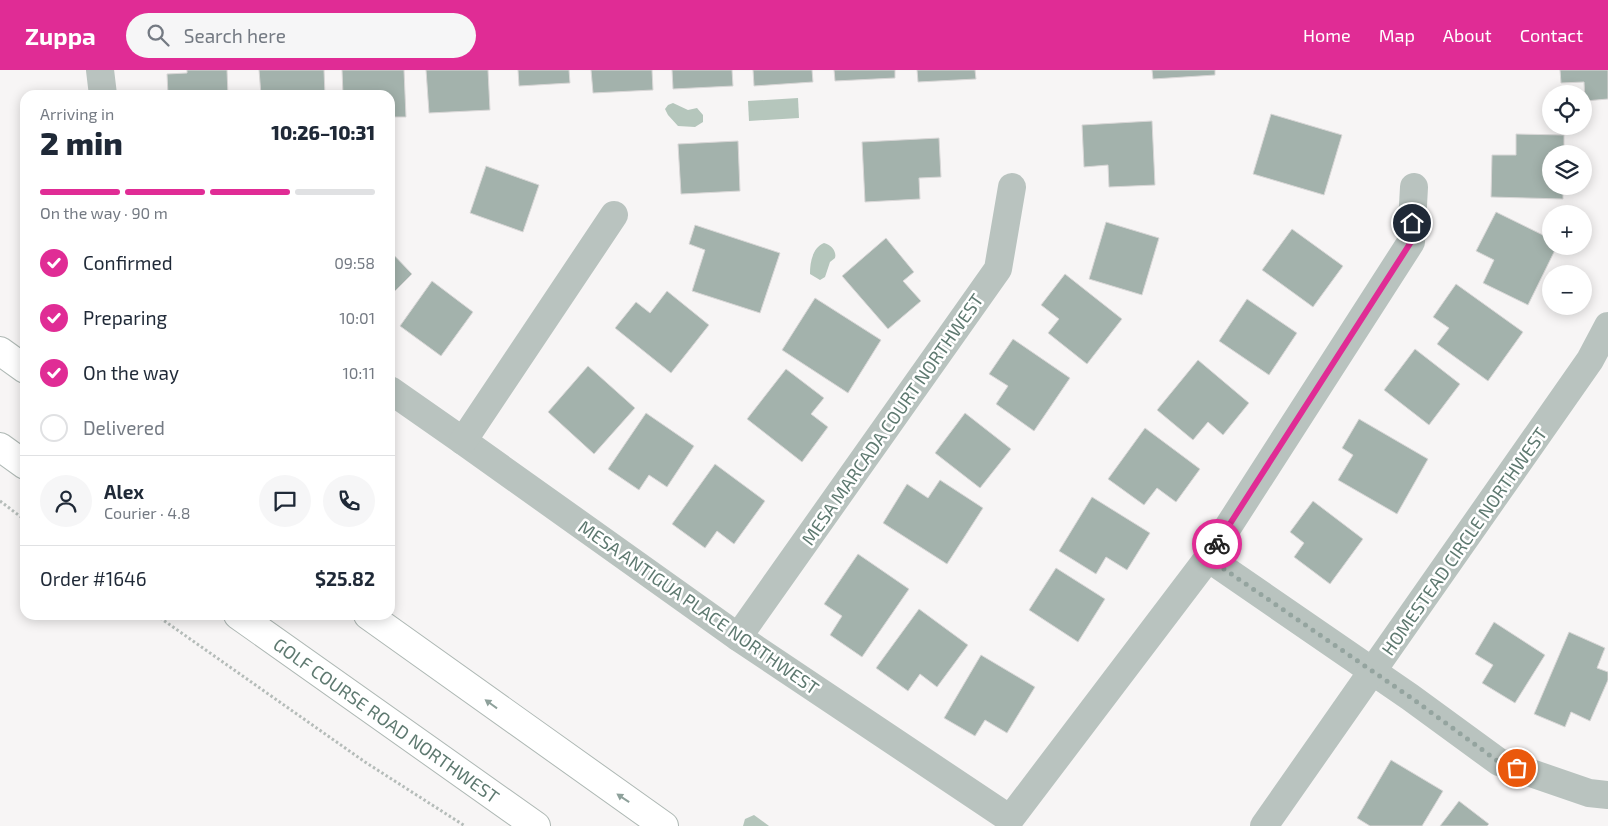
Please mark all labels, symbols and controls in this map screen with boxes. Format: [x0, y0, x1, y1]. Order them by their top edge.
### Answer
search box [126, 13, 476, 58]
text: Zuppa [25, 21, 96, 50]
icon: search [144, 21, 172, 49]
text: Search here [184, 24, 286, 47]
text: Home [1303, 24, 1351, 46]
text: Map [1379, 24, 1415, 46]
text: About [1443, 24, 1492, 46]
text: Contact [1520, 24, 1583, 46]
map controls [1542, 85, 1592, 315]
button: locate [1542, 85, 1592, 135]
text: Arriving in [40, 104, 114, 123]
text: 10:26–10:31 [271, 121, 375, 144]
text: 2 min [40, 123, 123, 161]
button: layers [1542, 145, 1592, 195]
pin [1391, 202, 1433, 244]
text: On the way · 90 m [40, 203, 168, 222]
button: + [1542, 205, 1592, 255]
icon: home [1398, 209, 1426, 237]
icon: check [40, 249, 68, 277]
text: Confirmed [83, 251, 173, 274]
text: 09:58 [334, 253, 375, 272]
button: − [1542, 265, 1592, 315]
street label: MESA MARCADA COURT NORTHWEST [796, 289, 988, 549]
icon: check [40, 304, 68, 332]
text: Preparing [83, 306, 167, 329]
text: 10:01 [339, 308, 375, 327]
icon: check [40, 359, 68, 387]
text: On the way [83, 361, 179, 384]
text: 10:11 [342, 363, 375, 382]
text: Delivered [83, 416, 165, 439]
street label: HOMESTEAD CIRCLE NORTHWEST [1377, 422, 1552, 659]
button: person [40, 475, 92, 527]
button: chat [259, 475, 311, 527]
button: phone [323, 475, 375, 527]
text: Alex [104, 480, 144, 503]
text: Courier · 4.8 [104, 503, 191, 522]
street label: MESA ANTIGUA PLACE NORTHWEST [575, 515, 824, 699]
courier [1192, 519, 1242, 569]
icon: bike [1203, 530, 1231, 558]
text: Order #1646 [40, 567, 147, 590]
text: $25.82 [315, 567, 375, 590]
street label: GOLF COURSE ROAD NORTHWEST [269, 633, 504, 808]
one-way arrow [484, 699, 498, 709]
pin [1496, 747, 1538, 789]
icon: bag [1503, 754, 1531, 782]
one-way arrow [617, 793, 630, 803]

